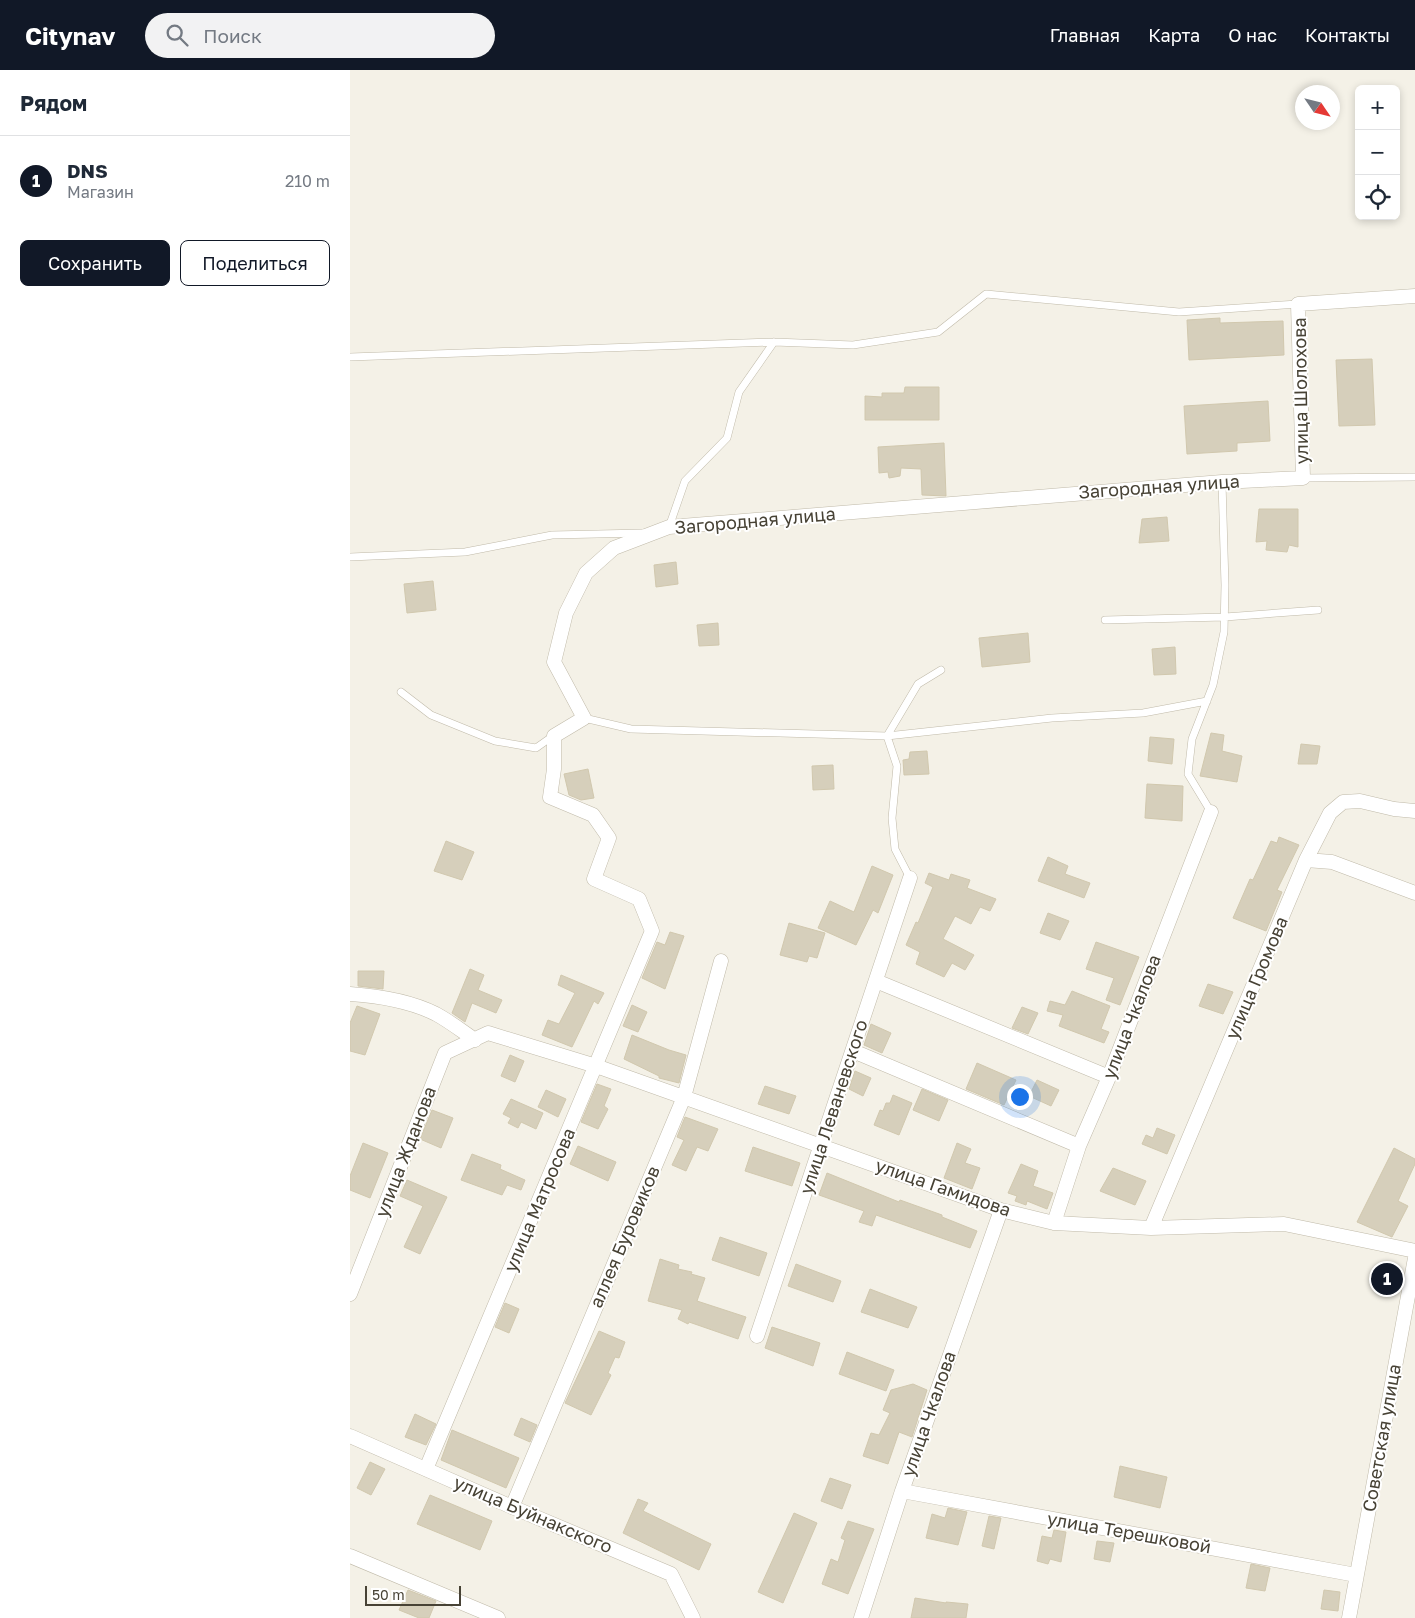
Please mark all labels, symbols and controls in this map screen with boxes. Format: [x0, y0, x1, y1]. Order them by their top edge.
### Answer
search box [145, 13, 495, 58]
text: Citynav [25, 21, 115, 50]
icon: search [163, 21, 191, 49]
text: Поиск [203, 24, 262, 47]
text: Главная [1050, 24, 1120, 46]
text: Карта [1148, 24, 1200, 46]
text: О нас [1228, 24, 1277, 46]
text: Контакты [1305, 24, 1390, 46]
north arrow [1295, 85, 1340, 130]
map controls [1355, 85, 1400, 220]
button: + [1355, 85, 1400, 130]
text: Рядом [20, 90, 87, 116]
button: − [1355, 130, 1400, 175]
text: DNS [67, 159, 108, 182]
text: 1 [32, 171, 40, 191]
text: 210 m [285, 171, 330, 191]
button: locate [1355, 175, 1400, 220]
text: Магазин [67, 182, 134, 202]
button: Сохранить [20, 240, 170, 286]
button: Поделиться [180, 240, 330, 286]
street label: улица Шолохова [1288, 317, 1312, 465]
street label: Загородная улица [1077, 469, 1240, 503]
street label: Загородная улица [673, 502, 836, 538]
street label: улица Громова [1220, 913, 1292, 1042]
street label: улица Чкалова [1097, 951, 1165, 1082]
street label: улица Леваневского [794, 1017, 872, 1197]
street label: улица Жданова [370, 1083, 440, 1220]
your location [1007, 1084, 1033, 1110]
street label: улица Матросова [499, 1124, 579, 1275]
street label: улица Гамидова [873, 1154, 1014, 1221]
street label: аллея Буровиков [584, 1162, 664, 1311]
pin: 1 [1371, 1260, 1403, 1298]
street label: улица Чкалова [896, 1348, 960, 1479]
street label: Советская улица [1357, 1362, 1405, 1513]
street label: улица Буйнакского [451, 1471, 616, 1557]
street label: улица Терешковой [1045, 1507, 1213, 1557]
scale bar [365, 1583, 461, 1606]
text: 50 m [372, 1586, 405, 1603]

